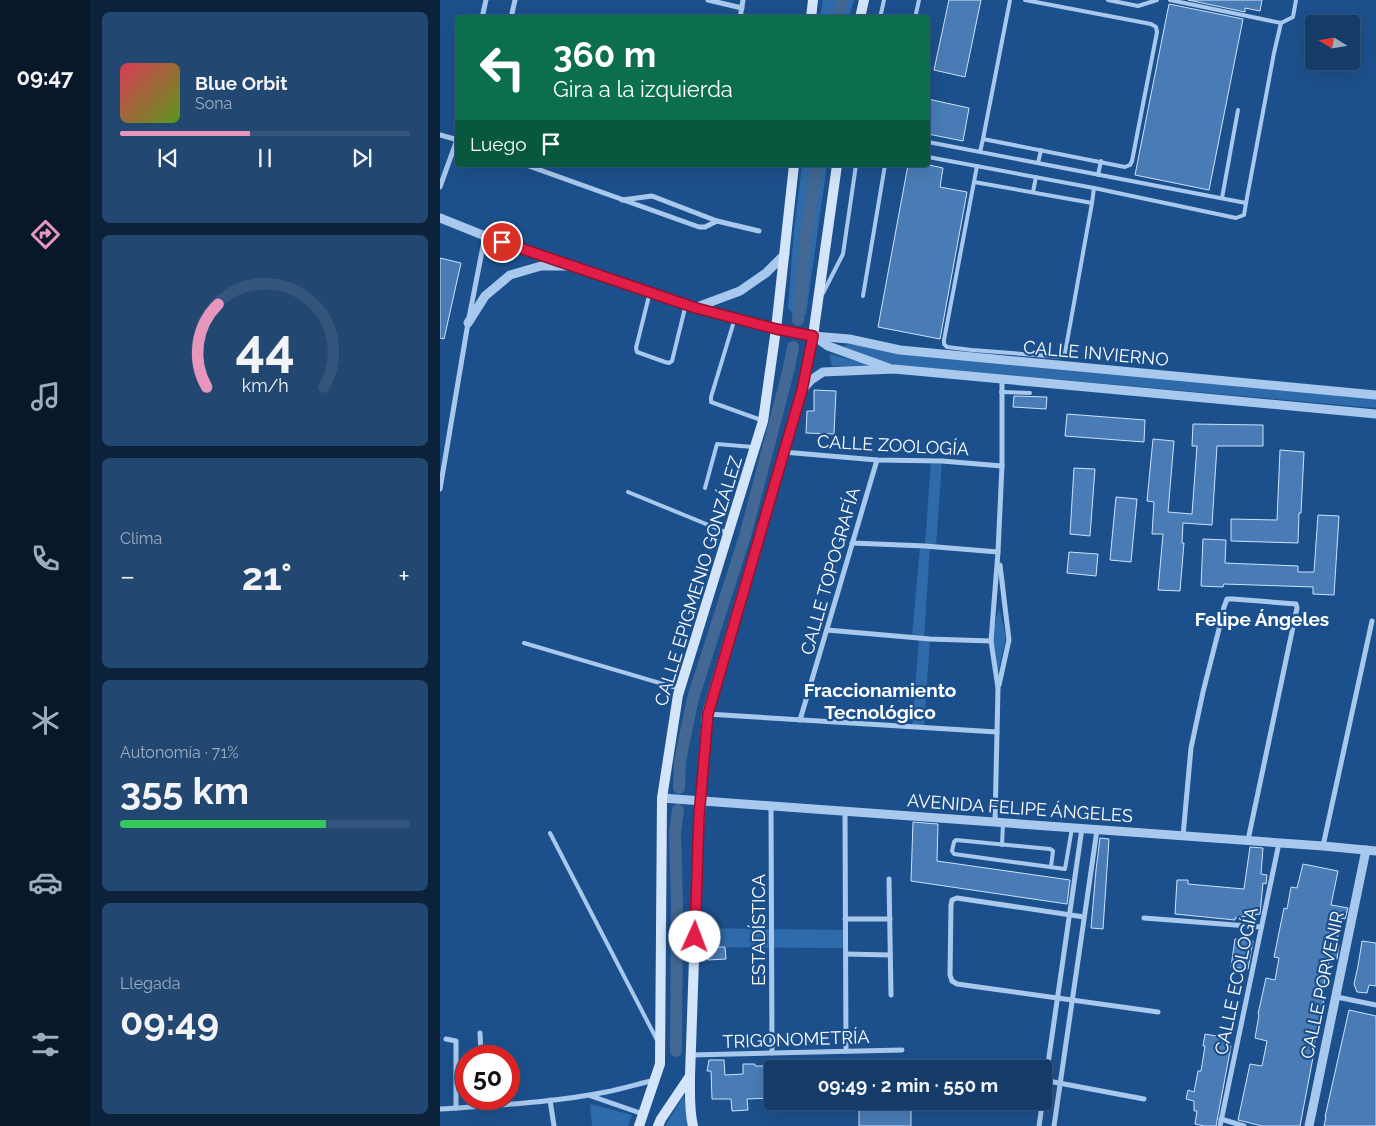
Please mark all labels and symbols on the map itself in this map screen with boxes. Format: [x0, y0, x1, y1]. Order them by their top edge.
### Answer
north arrow [1305, 15, 1360, 70]
pin [481, 221, 523, 263]
street label: CALLE INVIERNO [1022, 336, 1170, 370]
street label: CALLE ZOOLOGÍA [817, 430, 969, 459]
street label: CALLE EPIGMENIO GONZÁLEZ [649, 453, 746, 708]
street label: CALLE TOPOGRAFÍA [795, 485, 864, 657]
district label: Felipe Ángeles [1195, 608, 1329, 630]
district label: Fraccionamiento Tecnológico [804, 679, 956, 723]
street label: AVENIDA FELIPE ÁNGELES [906, 789, 1134, 826]
street label: ESTADÍSTICA [747, 874, 769, 986]
street label: CALLE ECOLOGÍA [1209, 905, 1262, 1057]
street label: CALLE PORVENIR [1296, 909, 1348, 1061]
position arrow [668, 910, 720, 962]
street label: TRIGONOMETRÍA [722, 1025, 870, 1052]
speed limit sign: 50 [455, 1045, 520, 1110]

